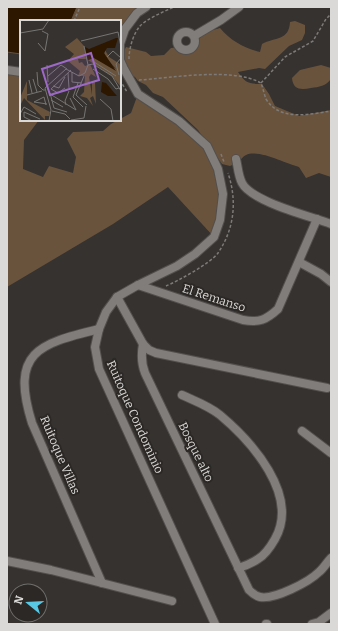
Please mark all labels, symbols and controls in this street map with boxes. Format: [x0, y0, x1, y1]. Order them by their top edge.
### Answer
inset map [20, 20, 121, 121]
street label: El Remanso [181, 281, 248, 315]
street label: Ruitoque Condominio [104, 358, 166, 476]
street label: Ruitoque Villas [37, 414, 83, 496]
street label: Bosque alto [176, 420, 217, 484]
north arrow [8, 583, 48, 623]
text: N [11, 594, 27, 606]

